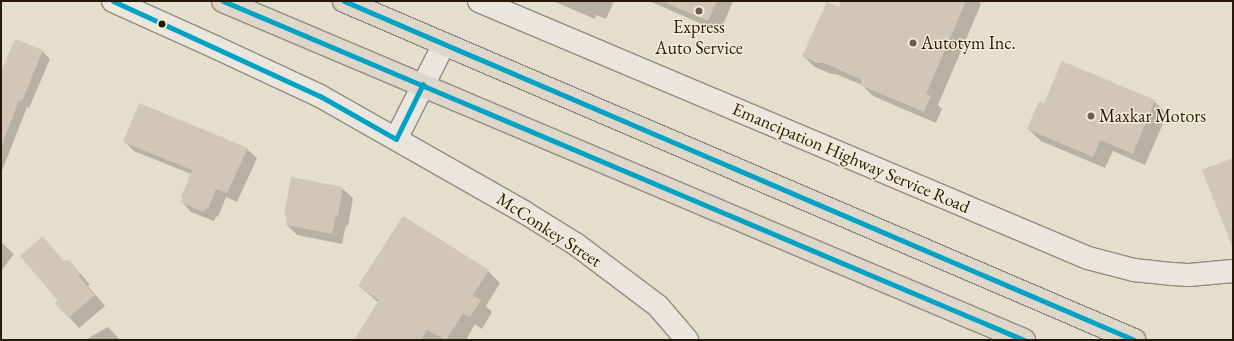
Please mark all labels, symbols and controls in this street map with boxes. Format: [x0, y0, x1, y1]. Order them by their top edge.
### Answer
marker: Express Auto Service [694, 6, 704, 16]
place label: Express Auto Service [655, 17, 743, 60]
unlabelled marker [157, 19, 167, 29]
place label: Autotym Inc. [921, 32, 1016, 54]
marker: Autotym Inc. [908, 38, 918, 48]
street label: Emancipation Highway Service Road [729, 98, 973, 218]
place label: Maxkar Motors [1099, 105, 1206, 127]
marker: Maxkar Motors [1086, 111, 1096, 121]
street label: McConkey Street [492, 188, 606, 272]

